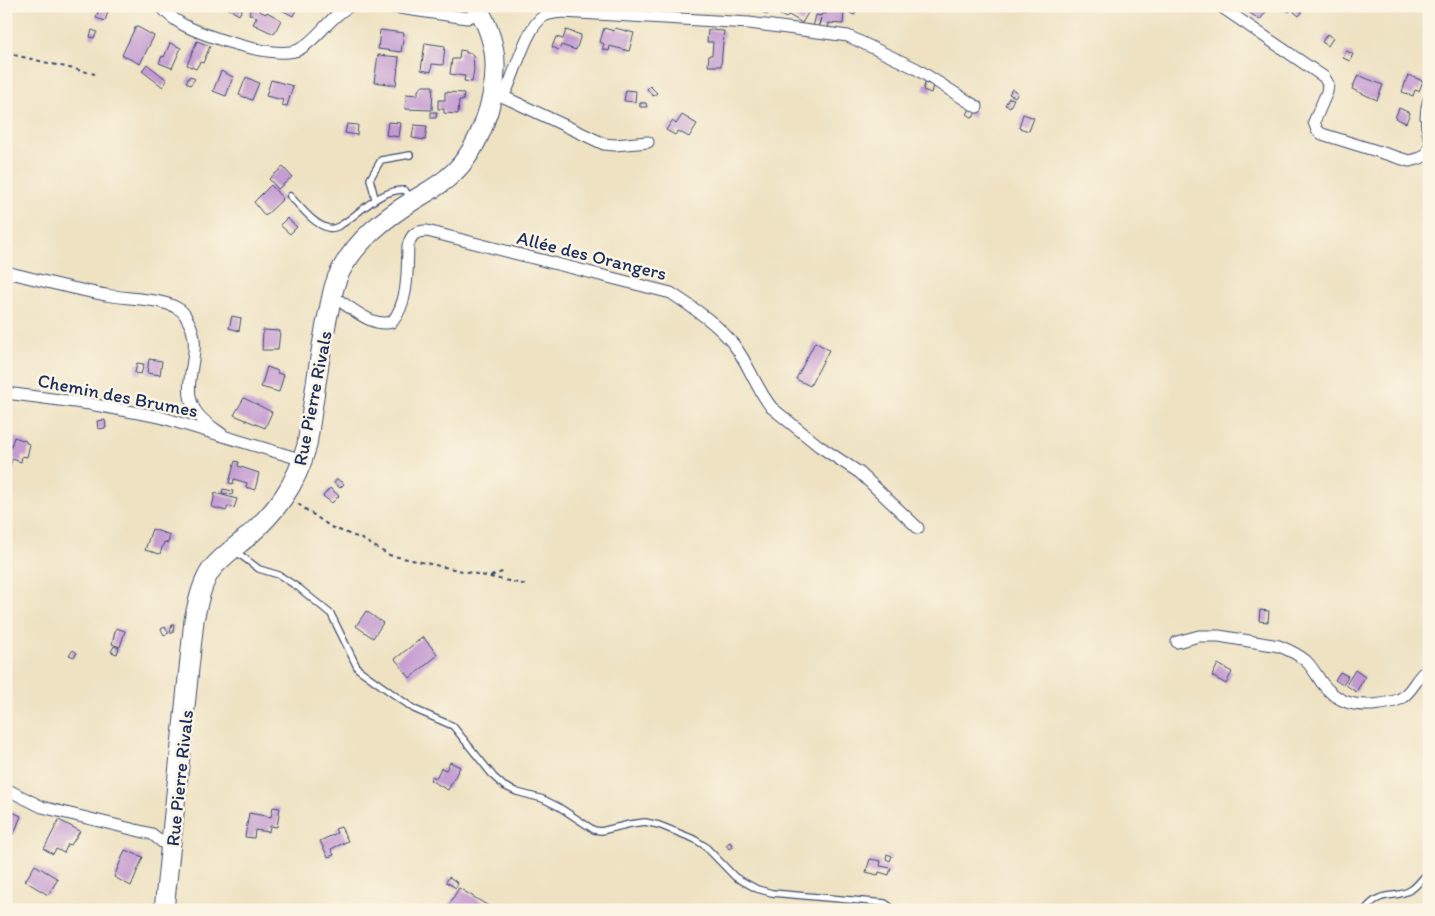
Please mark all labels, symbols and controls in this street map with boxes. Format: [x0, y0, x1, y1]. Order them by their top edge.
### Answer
street label: Allée des Orangers [515, 226, 669, 285]
street label: Rue Pierre Rivals [288, 329, 337, 467]
street label: Chemin des Brumes [36, 369, 200, 422]
street label: Rue Pierre Rivals [161, 709, 198, 847]

